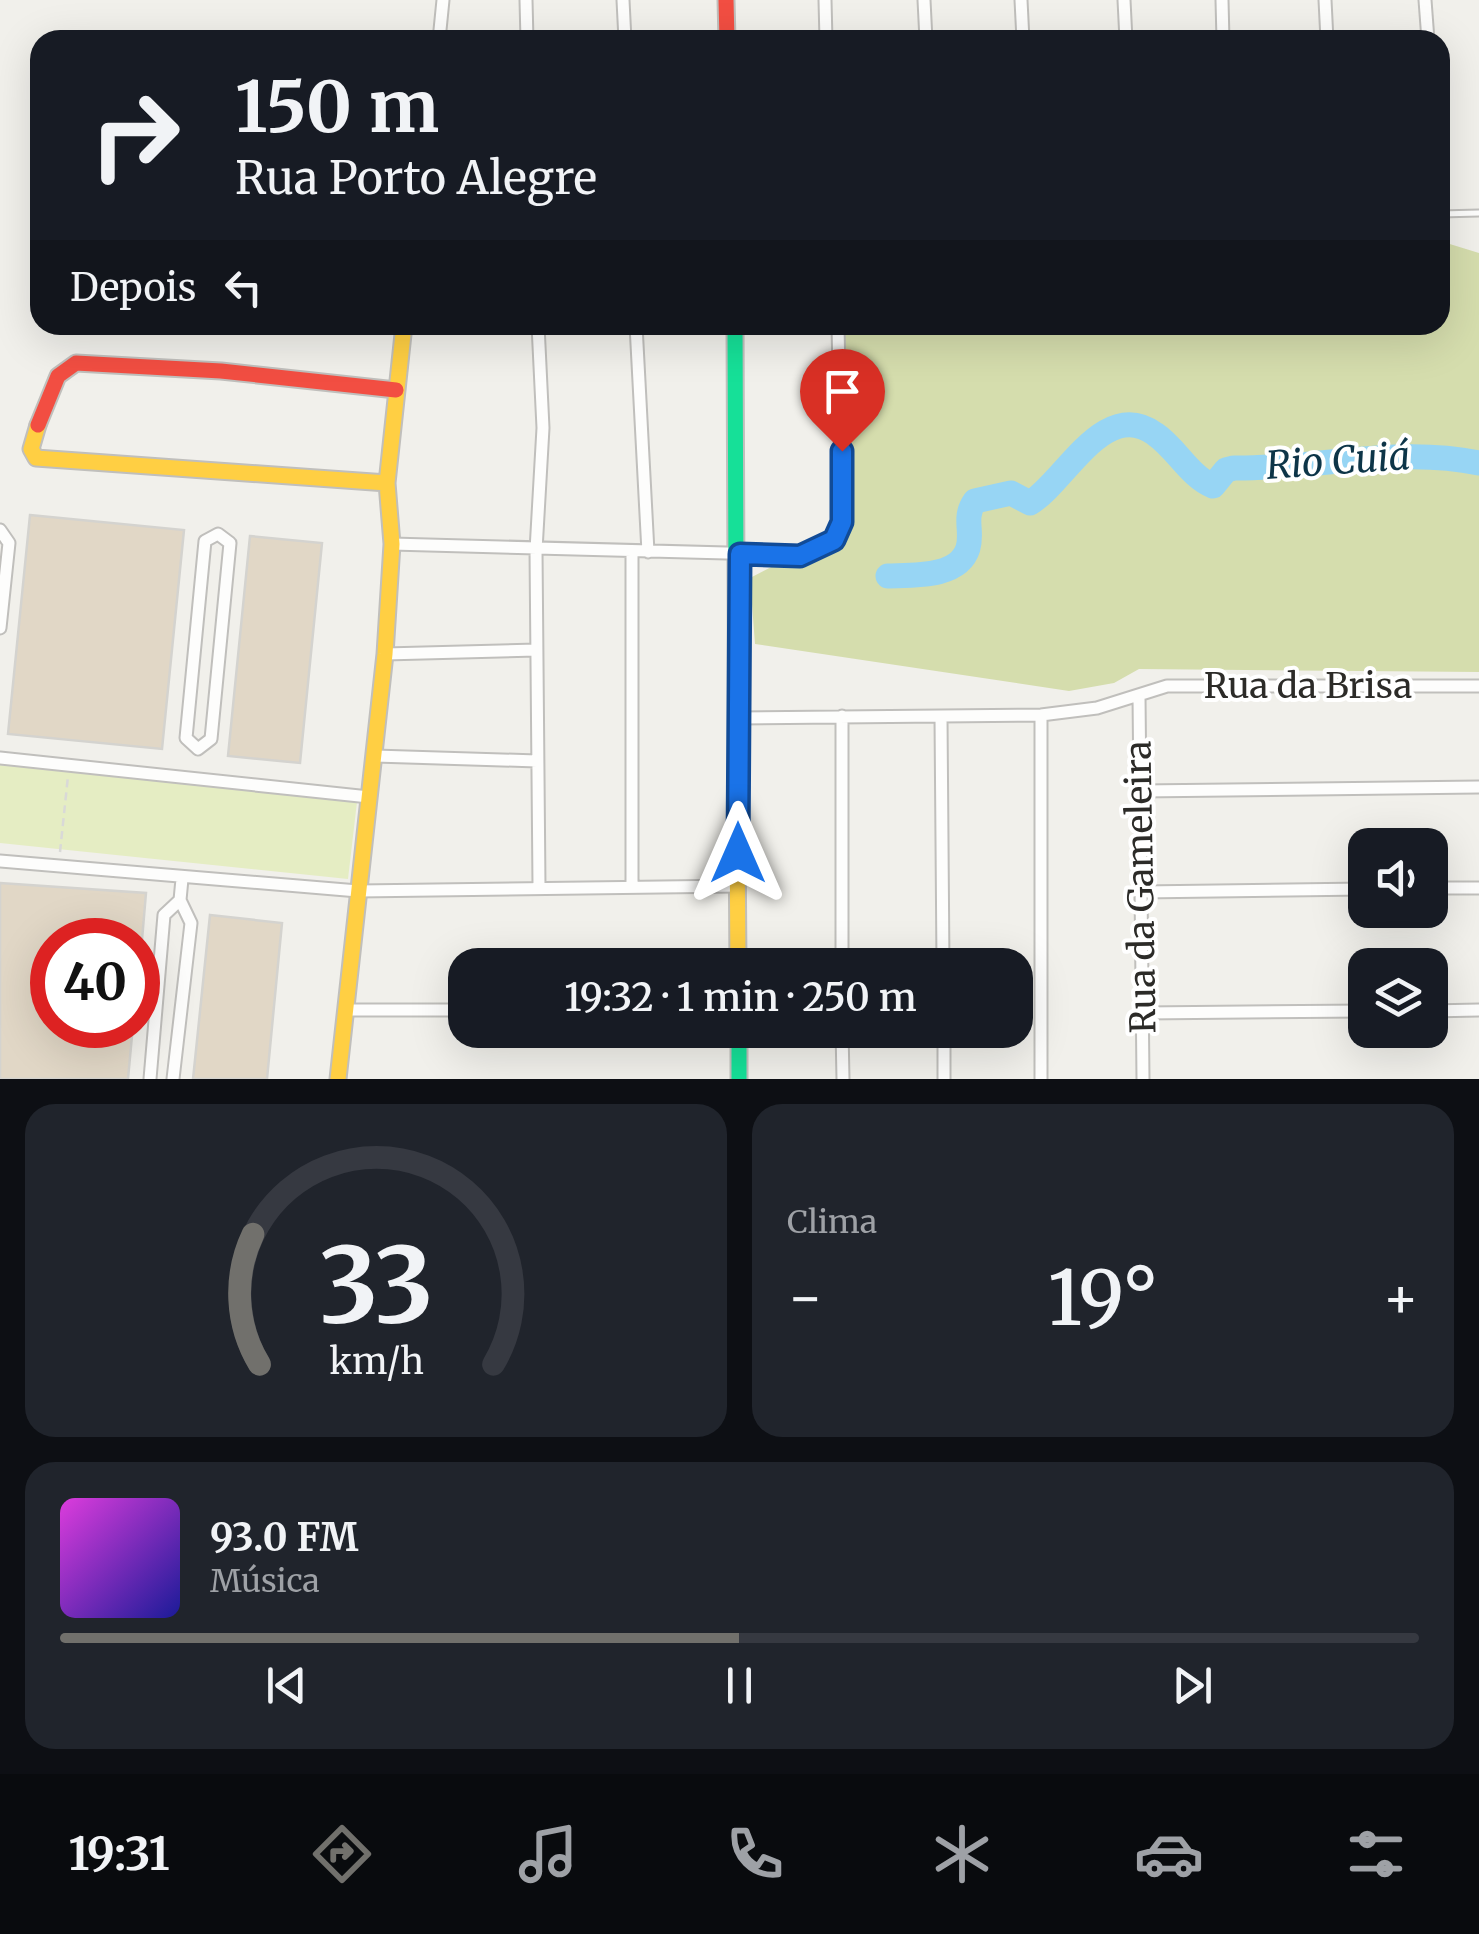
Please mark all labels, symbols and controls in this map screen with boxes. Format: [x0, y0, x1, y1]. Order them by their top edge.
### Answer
text: 150 m [235, 63, 439, 151]
icon: right [70, 70, 200, 200]
text: Rua Porto Alegre [235, 150, 597, 206]
icon: left [216, 260, 271, 315]
text: Depois [70, 264, 196, 311]
pin [800, 349, 885, 452]
icon: arrive [815, 364, 870, 419]
water label: Rio Cuiá [1264, 432, 1412, 489]
street label: Rua da Brisa [1204, 664, 1412, 708]
street label: Rua da Gameleira [1116, 740, 1166, 1034]
position arrow [686, 801, 790, 905]
map controls [1348, 828, 1448, 1048]
button: sound [1348, 828, 1448, 928]
speed limit sign: 40 [30, 918, 160, 1048]
button: layers [1348, 948, 1448, 1048]
text: 19:32 · 1 min · 250 m [564, 974, 917, 1021]
text: Clima [787, 1202, 877, 1242]
text: 33 [319, 1220, 433, 1350]
text: 19° [1048, 1251, 1158, 1345]
text: − [787, 1263, 824, 1332]
text: + [1382, 1263, 1419, 1332]
text: km/h [329, 1339, 423, 1384]
text: 93.0 FM [210, 1514, 358, 1561]
text: Música [210, 1561, 320, 1601]
icon: previous [259, 1658, 314, 1713]
icon: pause [712, 1658, 767, 1713]
icon: next [1165, 1658, 1220, 1713]
icon: directions [307, 1819, 377, 1889]
icon: music [513, 1819, 583, 1889]
icon: phone [720, 1819, 790, 1889]
icon: climate [927, 1819, 997, 1889]
icon: car [1134, 1819, 1204, 1889]
icon: filters [1341, 1819, 1411, 1889]
text: 19:31 [68, 1826, 170, 1882]

